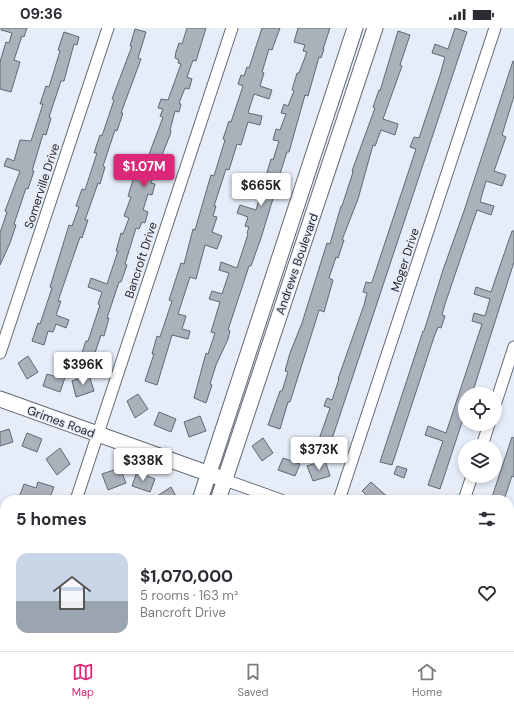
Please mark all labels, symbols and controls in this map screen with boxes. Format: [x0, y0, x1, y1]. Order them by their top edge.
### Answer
text: 09:36 [20, 4, 62, 24]
street label: Somerville Drive [21, 141, 63, 231]
pin: $1.07M [111, 154, 177, 188]
text: $1.07M [123, 158, 165, 175]
pin: $665K [233, 173, 289, 207]
text: $665K [241, 177, 281, 194]
street label: Andrews Boulevard [272, 211, 322, 317]
street label: Bancroft Drive [121, 220, 161, 300]
street label: Moger Drive [387, 226, 423, 294]
pin: $396K [55, 352, 111, 386]
text: $396K [63, 356, 103, 373]
map controls [458, 387, 502, 483]
button: locate [458, 387, 502, 431]
street label: Grimes Road [25, 402, 97, 442]
pin: $373K [291, 437, 347, 471]
button: layers [458, 439, 502, 483]
text: $373K [300, 441, 338, 458]
pin: $338K [115, 448, 171, 482]
text: $338K [123, 452, 163, 469]
text: 5 homes [16, 508, 87, 530]
icon: filters [476, 508, 498, 530]
text: $1,070,000 [140, 565, 233, 587]
icon: home [48, 569, 96, 617]
icon: heart [476, 582, 498, 604]
text: 5 rooms · 163 m² [140, 587, 238, 604]
text: Bancroft Drive [140, 604, 226, 621]
tab: Map [72, 661, 94, 699]
tab: Saved [238, 661, 268, 699]
tab: Home [412, 661, 442, 699]

